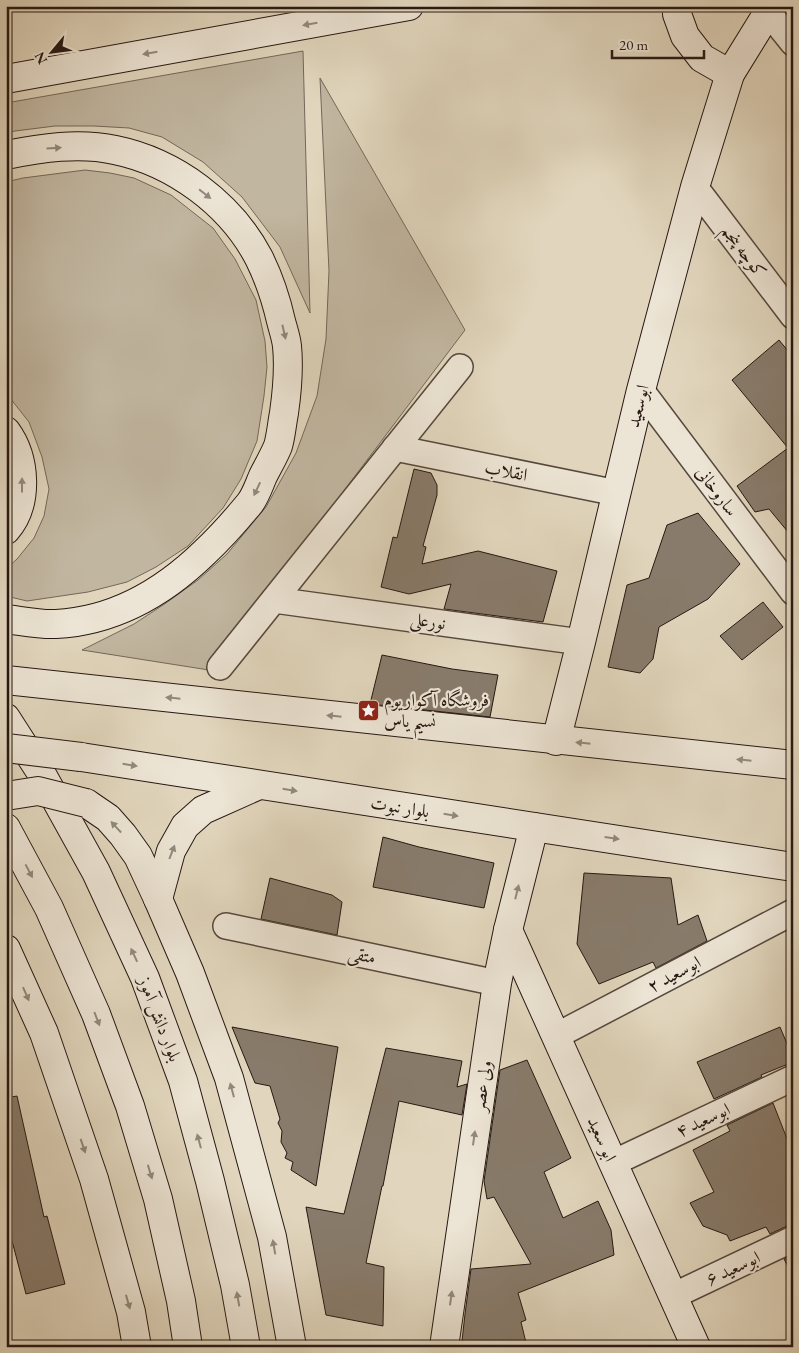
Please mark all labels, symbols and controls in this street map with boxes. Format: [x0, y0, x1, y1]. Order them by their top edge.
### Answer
one-way arrow [301, 21, 317, 29]
north arrow [28, 28, 78, 78]
scale bar [612, 28, 704, 60]
text: 20 m [619, 35, 648, 54]
text: N [30, 48, 51, 68]
one-way arrow [141, 50, 157, 58]
one-way arrow [47, 144, 63, 152]
one-way arrow [198, 189, 211, 200]
street label: کوچه پنجم [712, 219, 772, 286]
one-way arrow [280, 325, 288, 340]
street label: ابوسعید [621, 382, 654, 430]
street label: انقلاب [483, 455, 530, 486]
street label: ساروخانی [691, 461, 744, 520]
one-way arrow [18, 477, 26, 493]
one-way arrow [253, 482, 261, 496]
street label: نورعلی [408, 607, 447, 636]
place label: فروشگاه آکواریوم نسیم یاس [384, 688, 489, 739]
one-way arrow [164, 694, 180, 702]
place icon: فروشگاه آکواریوم نسیم یاس [356, 698, 380, 722]
one-way arrow [326, 712, 342, 720]
one-way arrow [574, 739, 590, 747]
one-way arrow [736, 756, 752, 764]
one-way arrow [122, 761, 138, 769]
one-way arrow [282, 786, 298, 794]
street label: بلوار نبوت [369, 791, 431, 823]
one-way arrow [443, 811, 459, 819]
one-way arrow [110, 822, 122, 834]
one-way arrow [604, 835, 620, 843]
one-way arrow [169, 845, 176, 860]
one-way arrow [25, 864, 33, 878]
one-way arrow [513, 884, 521, 899]
street label: متقی [346, 940, 378, 971]
one-way arrow [130, 948, 138, 962]
street label: ابوسعید ۲ [643, 950, 705, 997]
street label: بلوار دانش آموز [132, 971, 187, 1065]
one-way arrow [22, 986, 31, 1001]
one-way arrow [94, 1011, 101, 1026]
street label: ولی عصر [466, 1059, 497, 1115]
one-way arrow [228, 1083, 236, 1098]
street label: ابوسعید ۴ [672, 1097, 734, 1142]
street label: ابو سعید [582, 1113, 623, 1165]
one-way arrow [470, 1129, 478, 1145]
one-way arrow [195, 1133, 203, 1148]
one-way arrow [80, 1138, 87, 1153]
one-way arrow [147, 1165, 155, 1180]
one-way arrow [269, 1239, 277, 1255]
street label: ابوسعید ۶ [702, 1245, 764, 1290]
one-way arrow [233, 1290, 241, 1306]
one-way arrow [447, 1290, 455, 1306]
one-way arrow [124, 1294, 132, 1309]

